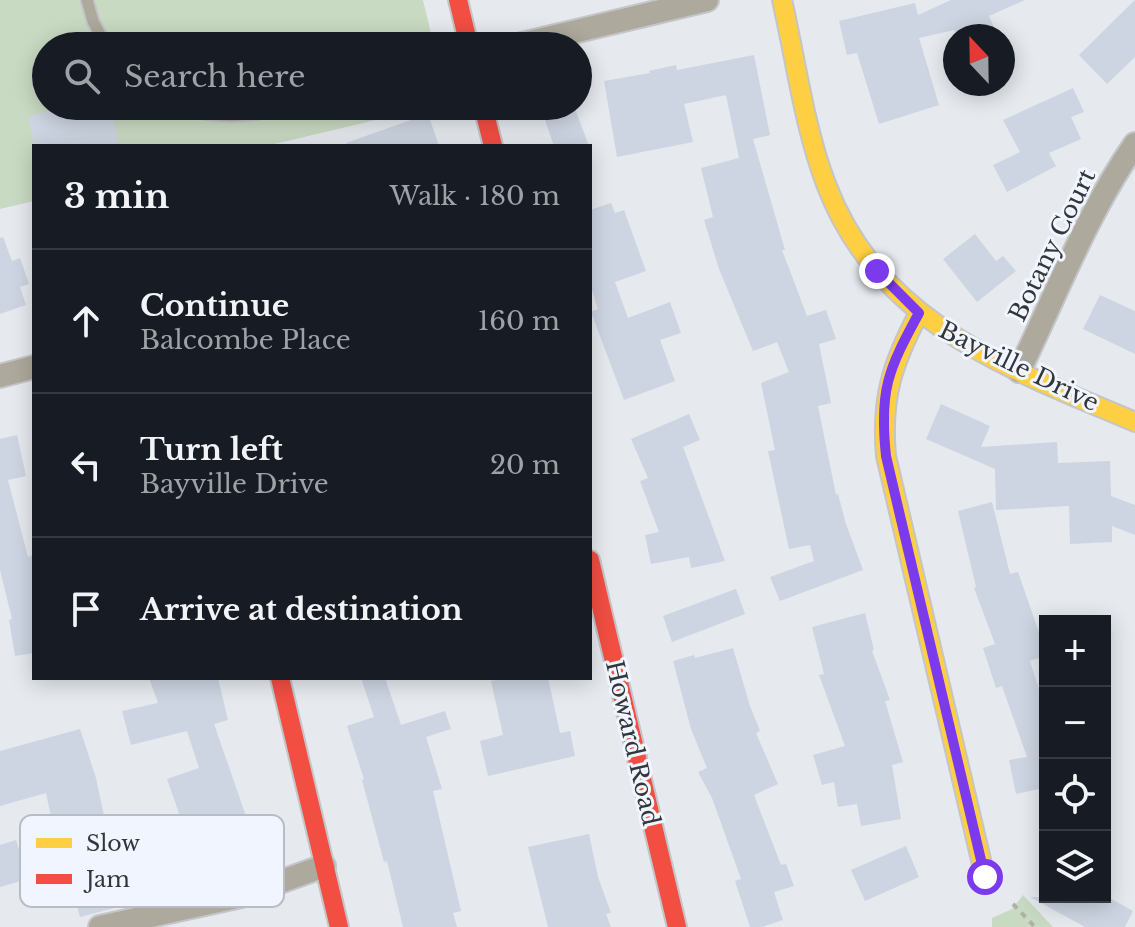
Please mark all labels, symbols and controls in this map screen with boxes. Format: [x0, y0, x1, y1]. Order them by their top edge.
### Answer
north arrow [943, 24, 1015, 96]
search box [32, 32, 592, 120]
icon: search [60, 54, 104, 98]
text: Search here [124, 58, 305, 95]
street label: Botany Court [1003, 164, 1101, 326]
text: 3 min [64, 175, 169, 217]
text: Walk · 180 m [390, 180, 560, 212]
route end [859, 253, 895, 289]
text: Continue [140, 287, 289, 324]
icon: ahead [64, 299, 108, 343]
text: 160 m [478, 305, 560, 337]
street label: Bayville Drive [934, 315, 1104, 417]
text: Balcombe Place [140, 324, 351, 356]
text: Turn left [140, 431, 283, 468]
icon: left [64, 443, 108, 487]
text: 20 m [490, 449, 560, 481]
text: Bayville Drive [140, 468, 329, 500]
icon: arrive [64, 587, 108, 631]
text: Arrive at destination [140, 591, 463, 628]
map controls [1039, 615, 1111, 903]
button: + [1039, 615, 1111, 687]
street label: Howard Road [600, 658, 666, 828]
button: − [1039, 687, 1111, 759]
button: locate [1039, 759, 1111, 831]
legend [20, 815, 284, 907]
text: Slow [86, 830, 140, 857]
button: layers [1039, 831, 1111, 903]
route start [967, 859, 1003, 895]
text: Jam [83, 866, 130, 893]

